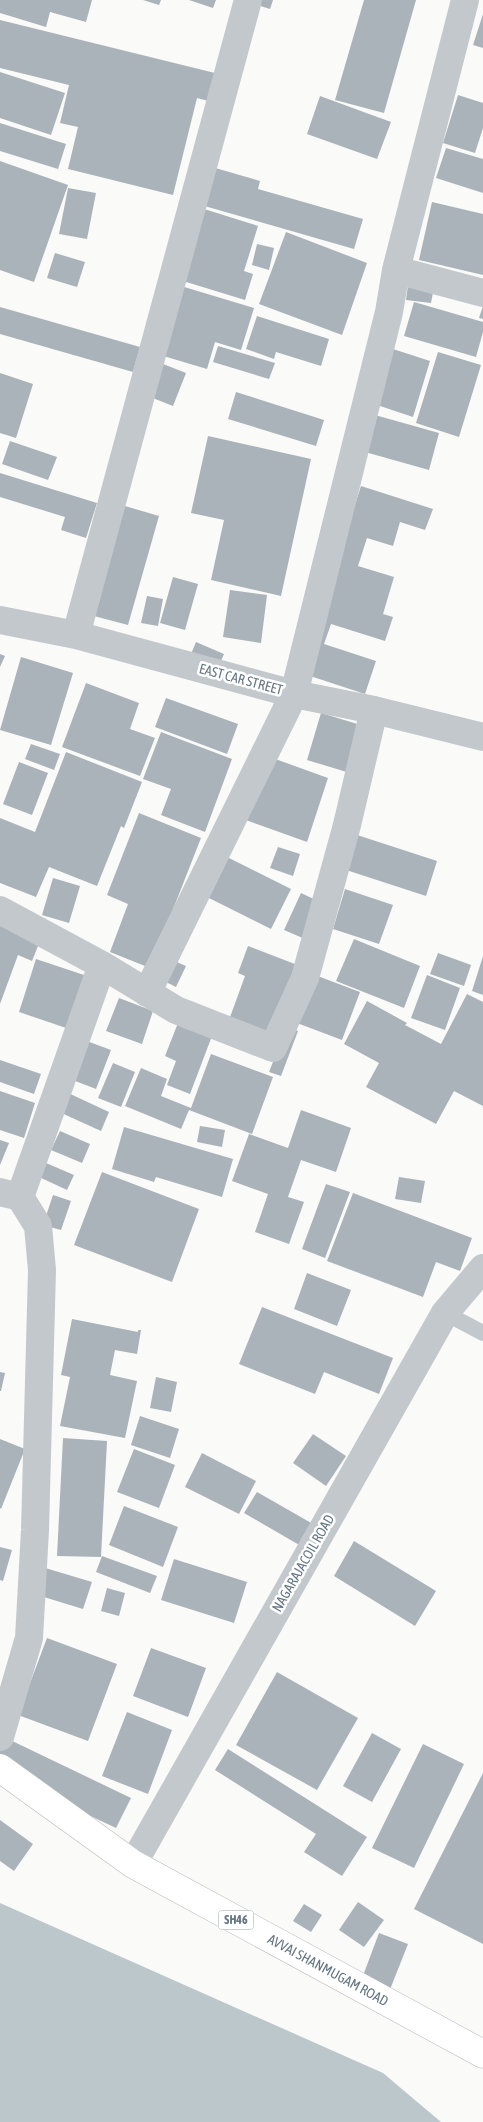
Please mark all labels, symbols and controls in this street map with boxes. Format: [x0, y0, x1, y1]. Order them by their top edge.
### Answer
street label: EAST CAR STREET [197, 660, 285, 698]
street label: NAGARAJACOIL ROAD [269, 1511, 337, 1614]
road number: SH46 [218, 1910, 254, 1930]
street label: AVVAI SHANMUGAM ROAD [265, 1931, 391, 2009]

